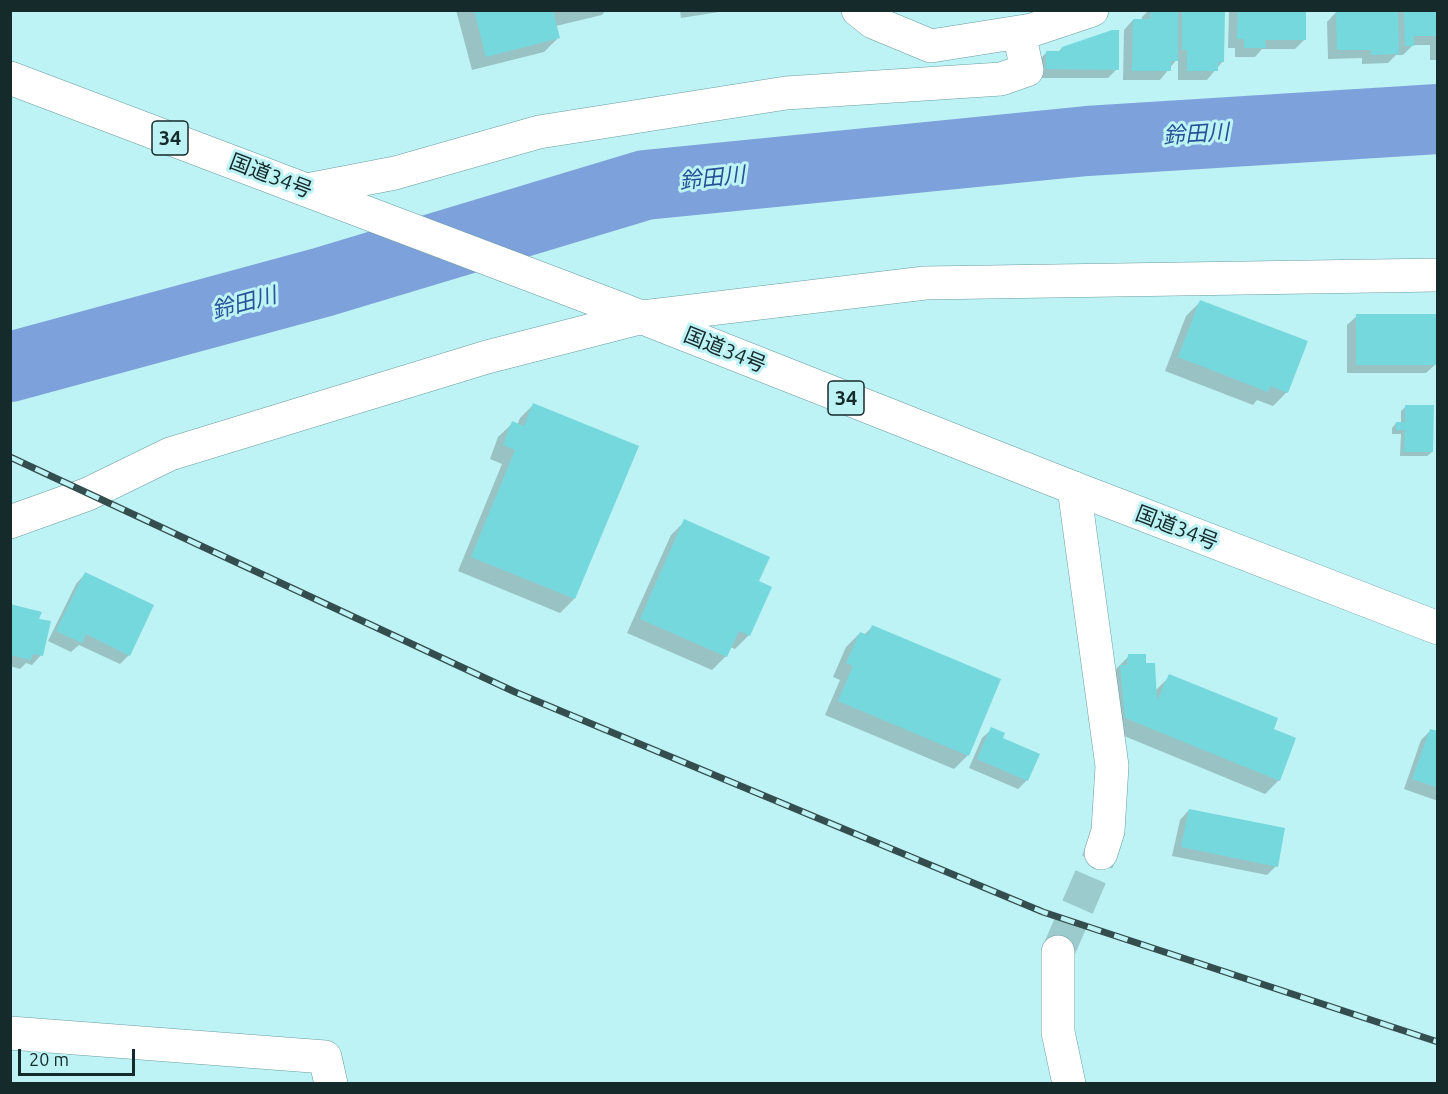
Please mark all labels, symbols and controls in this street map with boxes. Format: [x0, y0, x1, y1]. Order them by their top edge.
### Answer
water label: 鈴田川 [1162, 119, 1230, 149]
road number: 34 [152, 121, 188, 155]
street label: 国道34号 [226, 149, 316, 203]
water label: 鈴田川 [678, 161, 746, 195]
water label: 鈴田川 [209, 282, 279, 324]
street label: 国道34号 [680, 322, 770, 378]
road number: 34 [828, 381, 864, 415]
street label: 国道34号 [1132, 501, 1222, 555]
scale bar [21, 1037, 138, 1075]
text: 20 m [29, 1049, 69, 1069]

